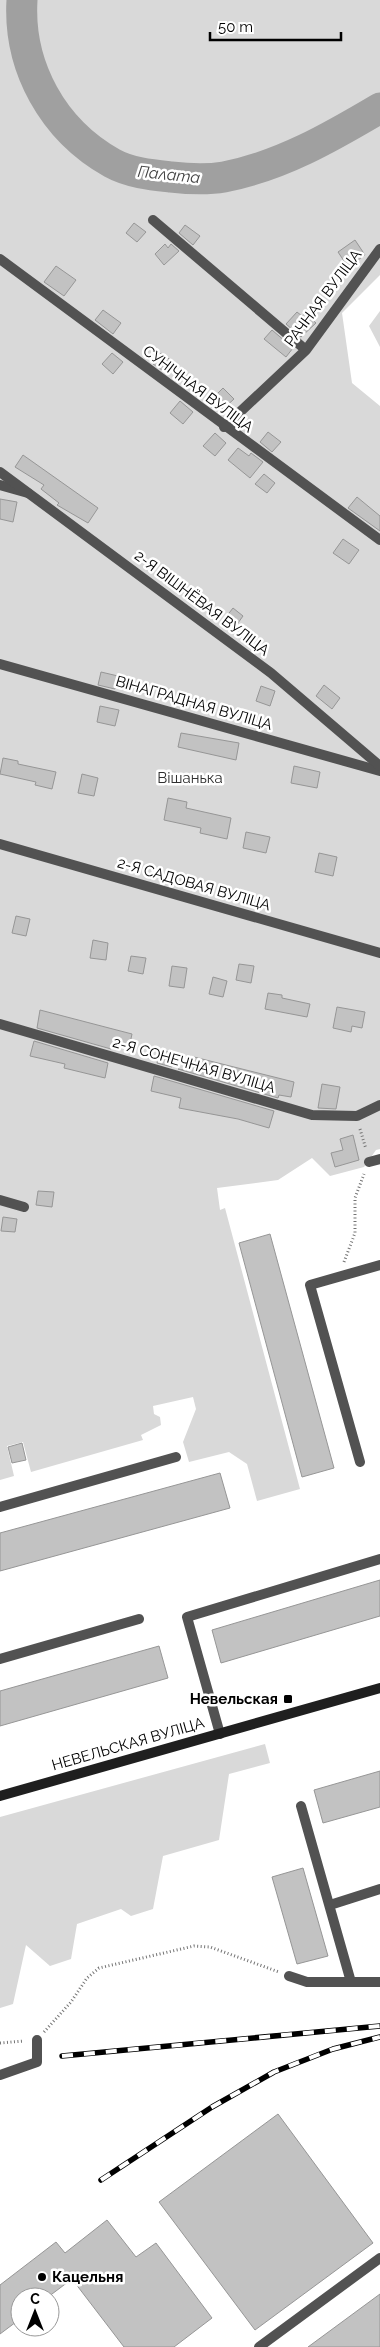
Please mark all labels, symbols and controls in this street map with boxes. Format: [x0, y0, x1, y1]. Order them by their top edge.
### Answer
scale bar [210, 10, 341, 42]
text: 50 m [218, 18, 253, 36]
water label: Палата [137, 162, 202, 187]
street label: РАЧНАЯ ВУЛІЦА [281, 246, 365, 350]
street label: СУНІЧНАЯ ВУЛІЦА [139, 342, 257, 436]
street label: 2-Я ВІШНЁВАЯ ВУЛІЦА [131, 546, 273, 660]
street label: ВІНАГРАДНАЯ ВУЛІЦА [114, 672, 274, 734]
park label: Вішанька [157, 769, 223, 787]
street label: 2-Я САДОВАЯ ВУЛІЦА [115, 853, 273, 915]
street label: 2-Я СОНЕЧНАЯ ВУЛІЦА [111, 1033, 277, 1097]
place label: Невельская [190, 1690, 278, 1708]
marker: Невельская [282, 1693, 294, 1705]
street label: НЕВЕЛЬСКАЯ ВУЛІЦА [50, 1714, 206, 1774]
place label: Кацельня [52, 2268, 123, 2286]
marker: Кацельня [36, 2271, 48, 2283]
north arrow [10, 2287, 60, 2337]
text: С [30, 2291, 40, 2307]

